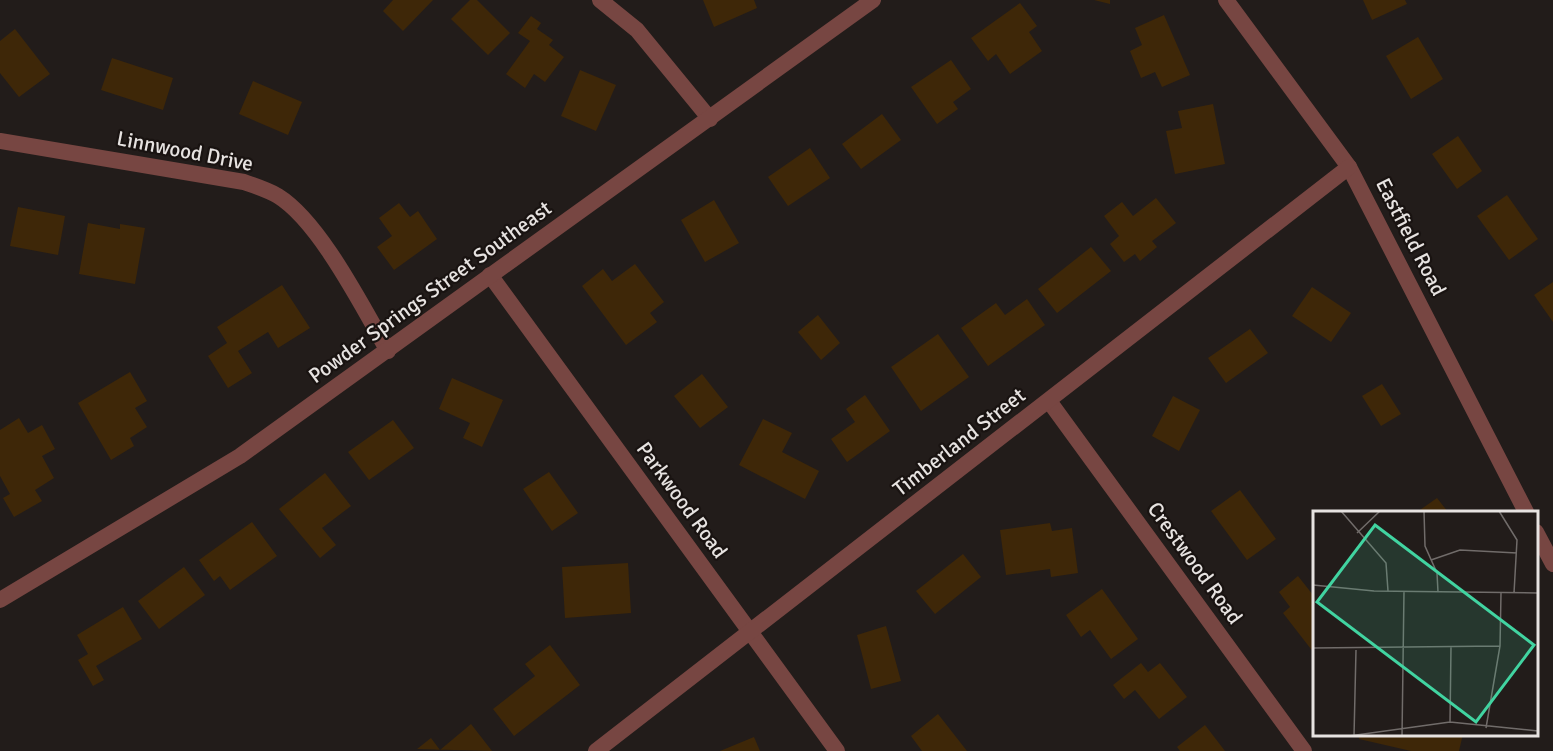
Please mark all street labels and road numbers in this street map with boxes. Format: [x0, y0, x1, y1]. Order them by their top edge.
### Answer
street label: Linnwood Drive [115, 125, 255, 177]
street label: Eastfield Road [1370, 174, 1452, 300]
street label: Powder Springs Street Southeast [303, 195, 557, 389]
street label: Timberland Street [888, 382, 1030, 502]
street label: Parkwood Road [631, 437, 733, 563]
street label: Crestwood Road [1142, 497, 1248, 629]

